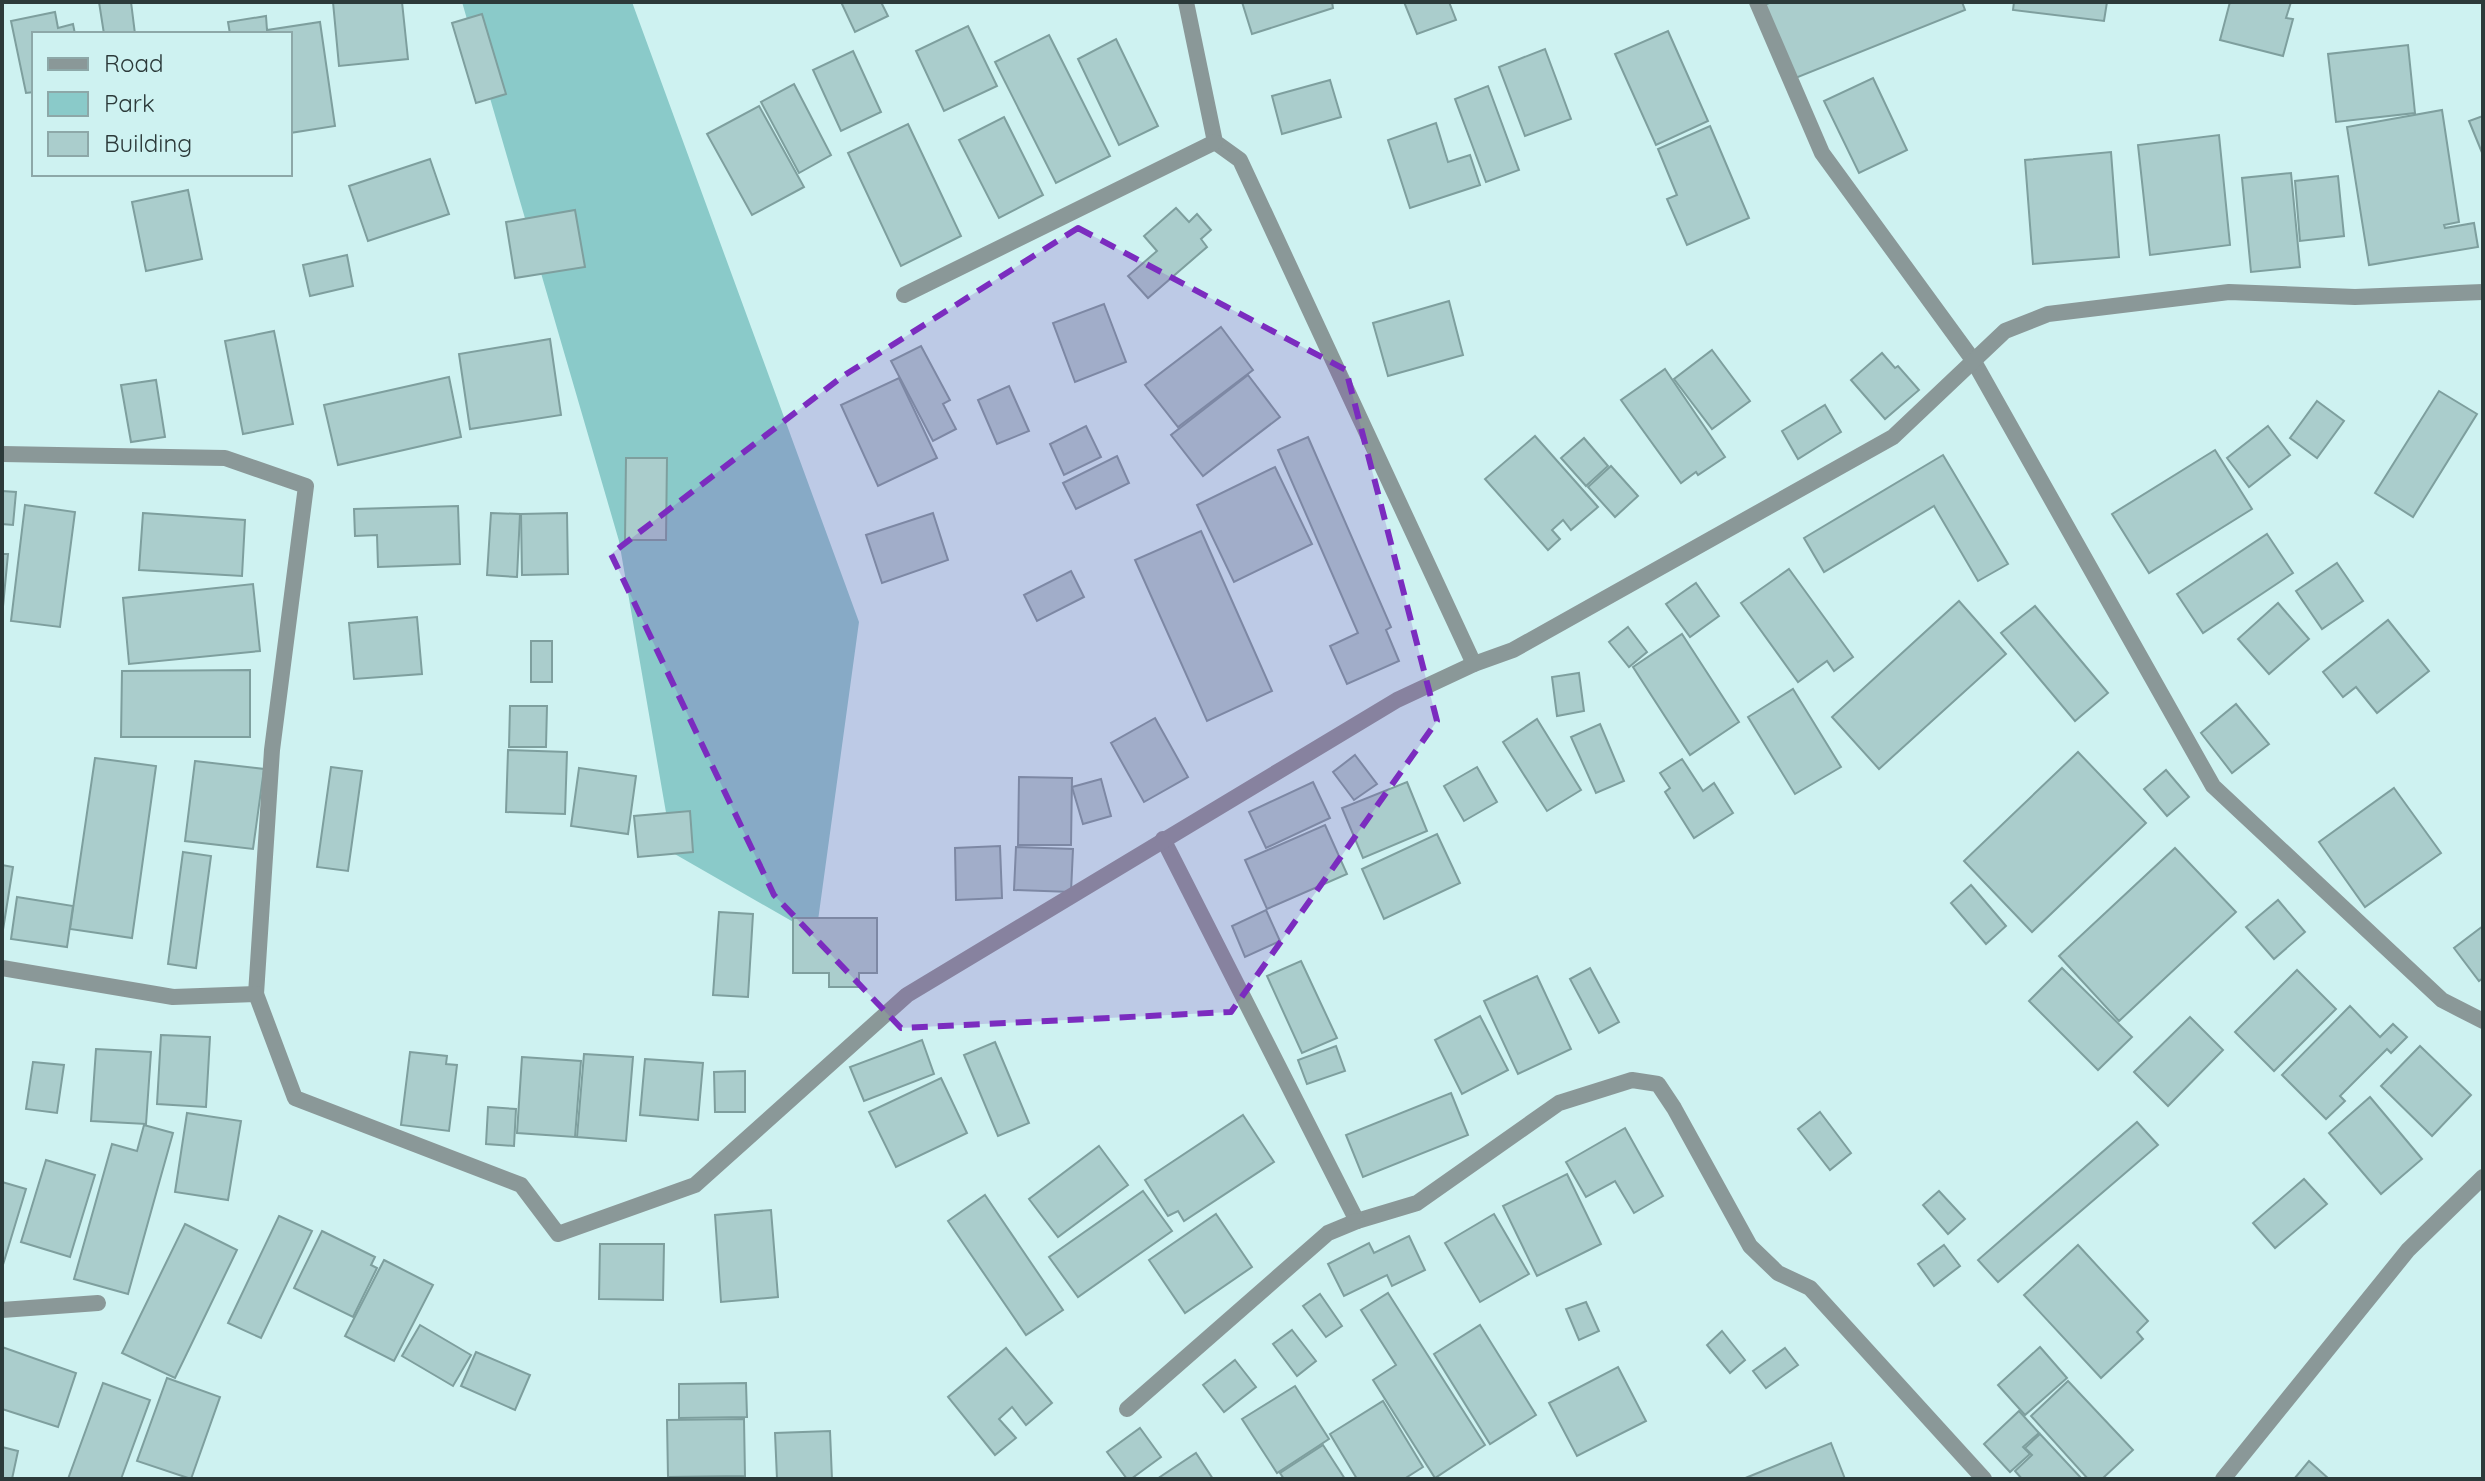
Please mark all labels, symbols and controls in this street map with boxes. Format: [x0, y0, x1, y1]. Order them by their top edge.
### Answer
legend [32, 32, 292, 176]
text: Road [104, 48, 164, 78]
text: Park [104, 88, 155, 118]
text: Building [104, 128, 192, 158]

